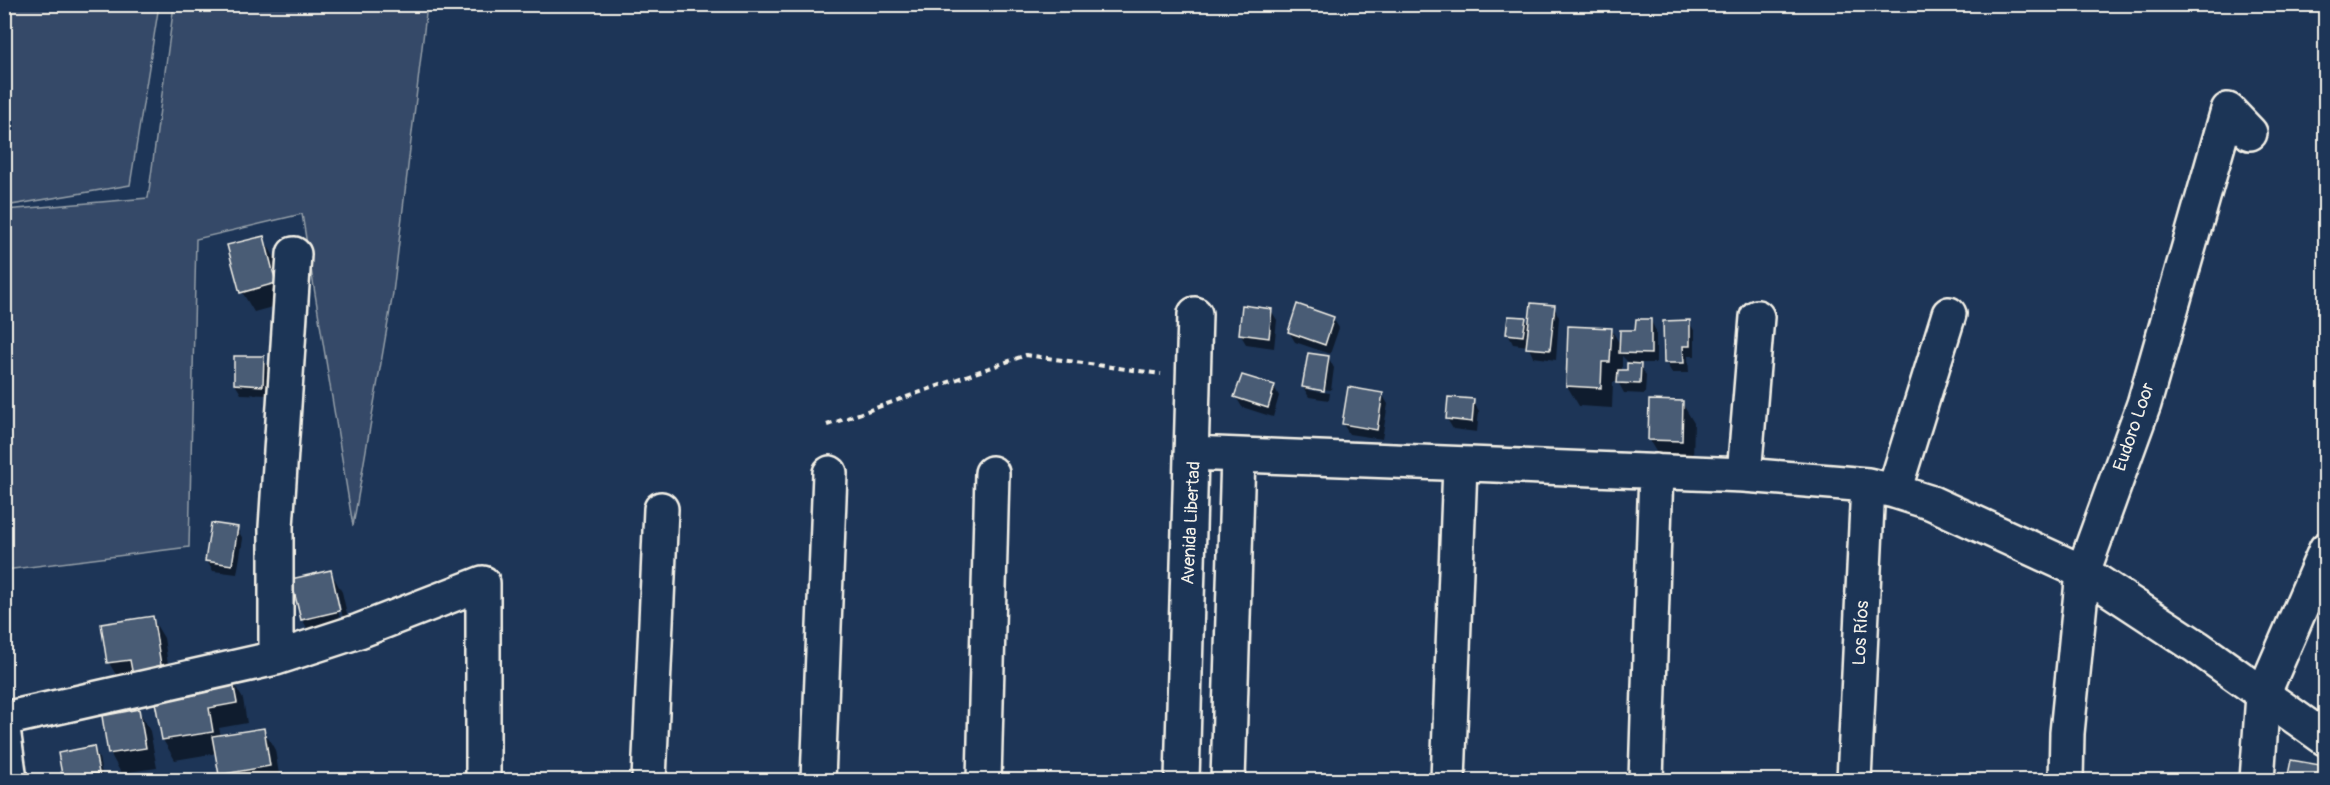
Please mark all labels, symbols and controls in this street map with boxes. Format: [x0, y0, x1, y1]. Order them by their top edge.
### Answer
street label: Eudoro Loor [2108, 379, 2160, 474]
street label: Avenida Libertad [1176, 461, 1206, 585]
street label: Los Ríos [1848, 600, 1874, 666]

